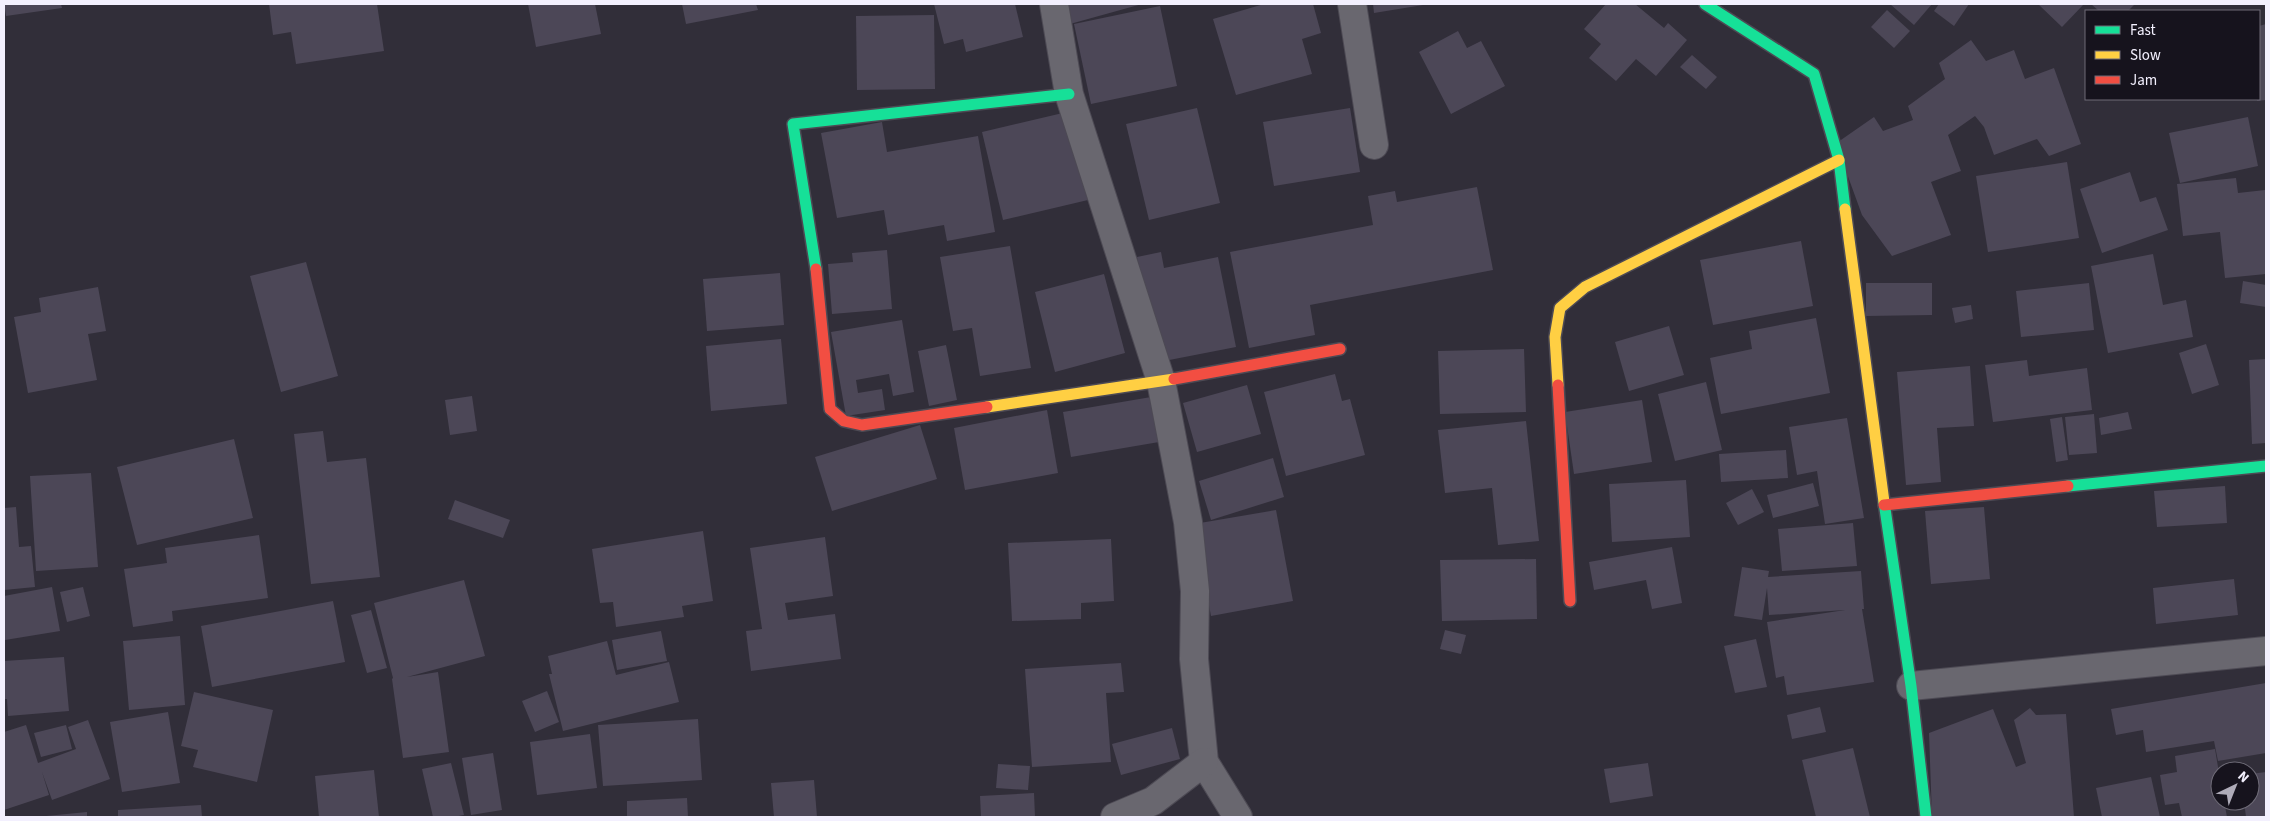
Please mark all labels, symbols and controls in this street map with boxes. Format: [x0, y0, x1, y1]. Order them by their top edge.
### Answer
legend [2085, 10, 2260, 100]
text: Fast [2130, 20, 2156, 41]
text: Slow [2130, 45, 2161, 66]
text: Jam [2130, 70, 2157, 91]
north arrow [2210, 761, 2260, 811]
text: N [2233, 767, 2253, 788]

